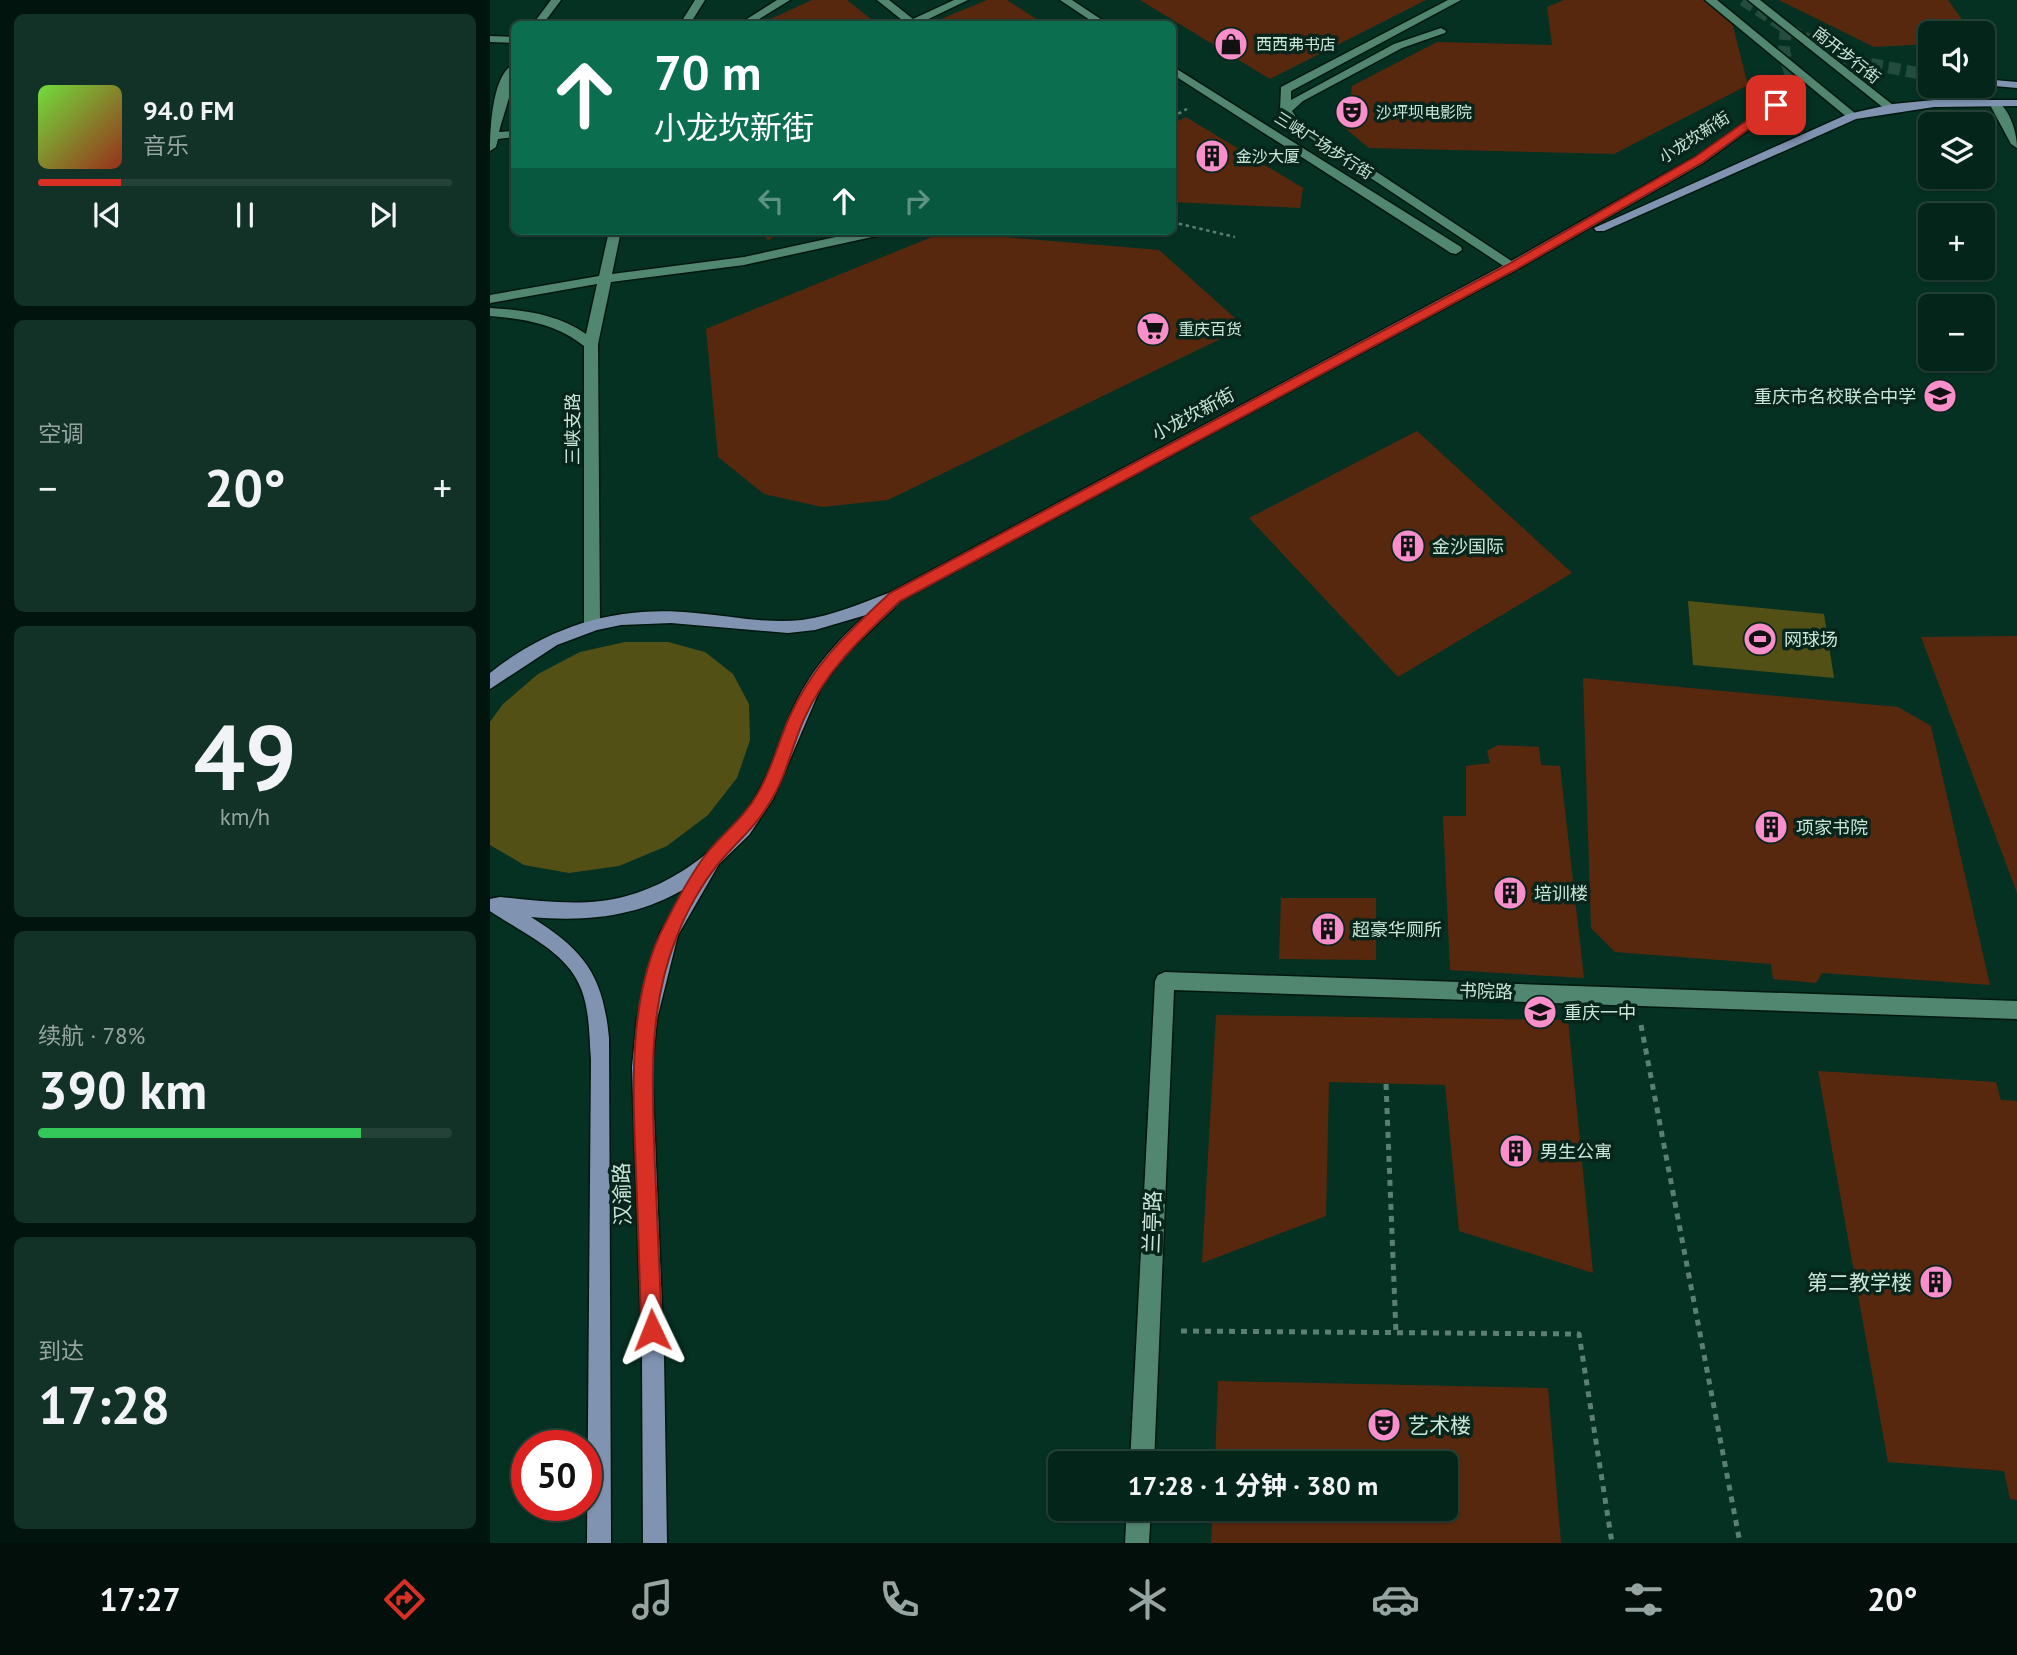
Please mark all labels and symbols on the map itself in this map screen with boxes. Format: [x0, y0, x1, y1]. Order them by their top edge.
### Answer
street label: 南开步行街 [1809, 22, 1885, 88]
shop icon: 西西弗书店 [1212, 25, 1250, 63]
place label: 西西弗书店 [1256, 34, 1336, 54]
pin [1746, 75, 1806, 135]
theatre icon: 沙坪坝电影院 [1333, 93, 1371, 131]
place label: 沙坪坝电影院 [1376, 102, 1472, 122]
street label: 三峡广场步行街 [1271, 107, 1377, 183]
street label: 小龙坎新街 [1655, 107, 1733, 167]
building icon: 金沙大厦 [1193, 137, 1231, 175]
place label: 金沙大厦 [1236, 146, 1300, 166]
supermarket icon: 重庆百货 [1134, 310, 1172, 348]
place label: 重庆百货 [1178, 319, 1242, 339]
school or university icon: 重庆市名校联合中学 [1921, 377, 1959, 415]
street label: 小龙坎新街 [1148, 383, 1238, 445]
place label: 重庆市名校联合中学 [1754, 385, 1916, 408]
street label: 三峡支路 [561, 393, 584, 465]
building icon: 金沙国际 [1389, 527, 1427, 565]
place label: 金沙国际 [1432, 535, 1504, 558]
sports icon: 网球场 [1741, 620, 1779, 658]
place label: 网球场 [1784, 628, 1838, 651]
building icon: 项家书院 [1752, 808, 1790, 846]
place label: 项家书院 [1796, 816, 1868, 839]
building icon: 培训楼 [1491, 874, 1529, 912]
place label: 培训楼 [1534, 882, 1588, 905]
building icon: 超豪华厕所 [1309, 910, 1347, 948]
place label: 超豪华厕所 [1352, 918, 1442, 941]
street label: 书院路 [1459, 979, 1513, 1003]
school or university icon: 重庆一中 [1521, 993, 1559, 1031]
place label: 重庆一中 [1564, 1001, 1636, 1024]
building icon: 男生公寓 [1497, 1132, 1535, 1170]
place label: 男生公寓 [1540, 1140, 1612, 1163]
street label: 汉渝路 [607, 1162, 637, 1226]
street label: 兰亭路 [1137, 1190, 1167, 1254]
building icon: 第二教学楼 [1917, 1263, 1955, 1301]
place label: 第二教学楼 [1807, 1269, 1912, 1296]
position arrow [615, 1293, 689, 1367]
theatre icon: 艺术楼 [1365, 1406, 1403, 1444]
place label: 艺术楼 [1408, 1412, 1471, 1439]
speed limit sign: 50 [511, 1430, 602, 1521]

